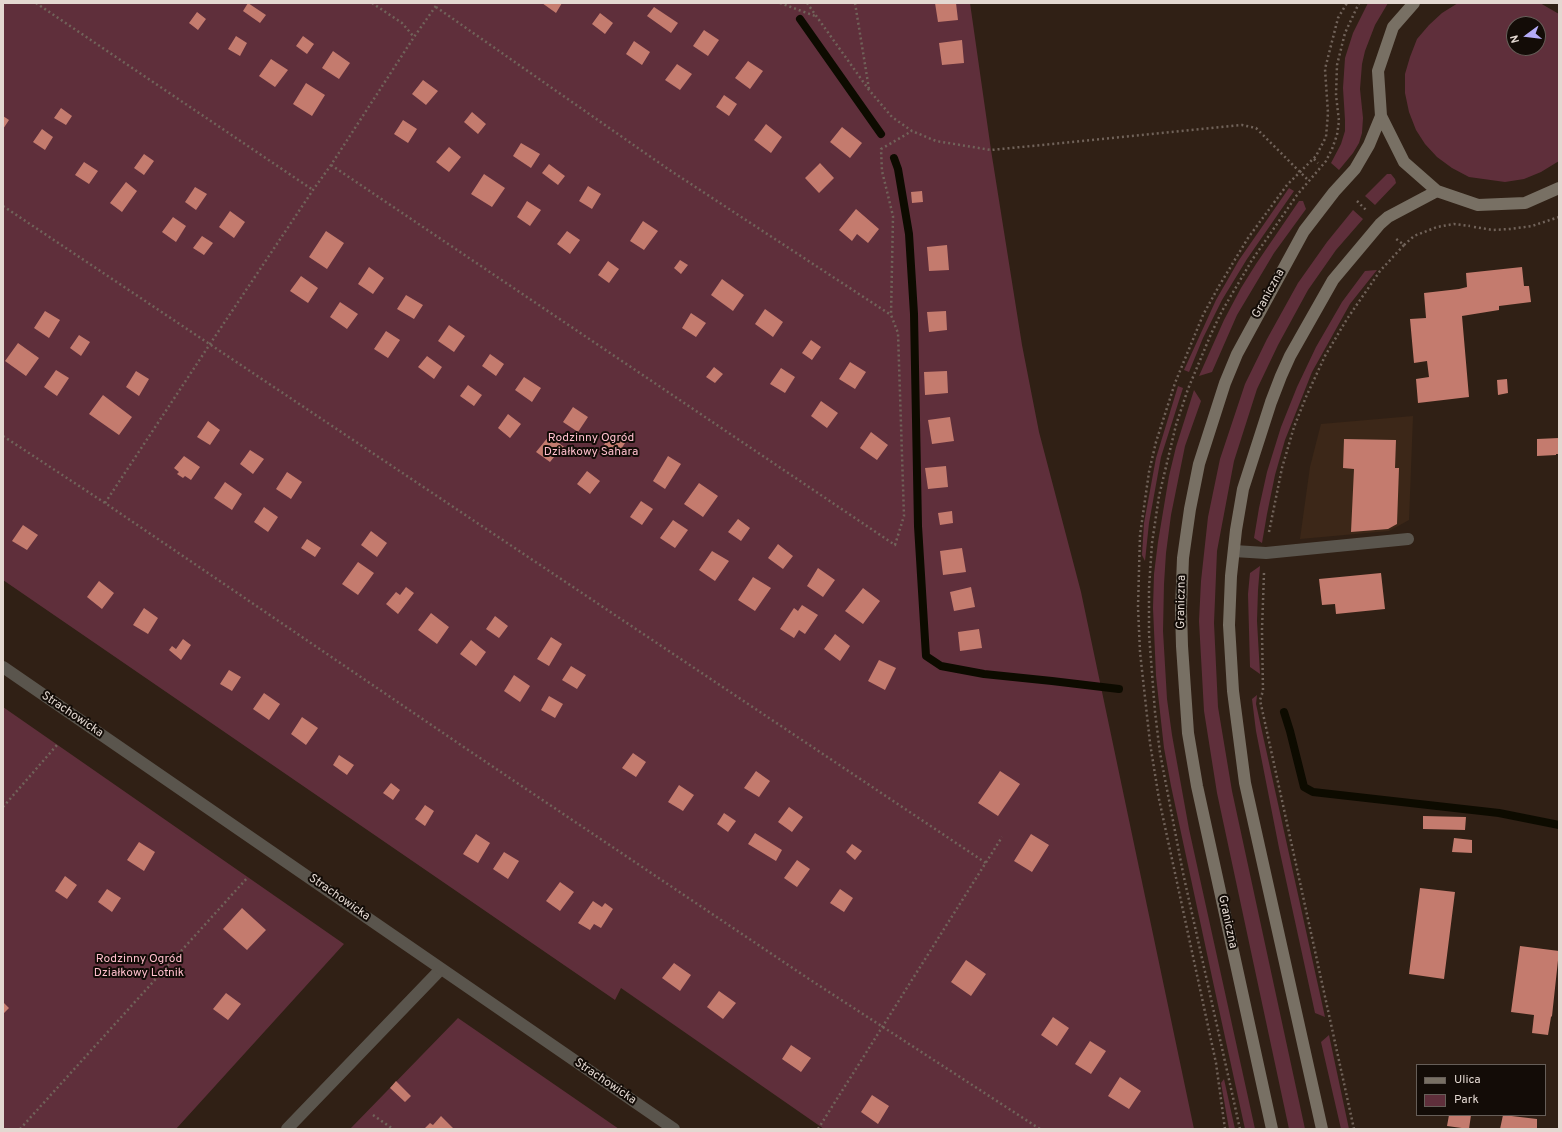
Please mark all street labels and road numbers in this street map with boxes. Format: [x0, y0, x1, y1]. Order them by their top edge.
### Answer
street label: Graniczna [1250, 267, 1288, 321]
street label: Graniczna [1174, 575, 1190, 629]
street label: Strachowicka [38, 689, 106, 741]
street label: Strachowicka [306, 872, 372, 924]
street label: Graniczna [1214, 894, 1240, 950]
street label: Strachowicka [571, 1056, 639, 1108]

